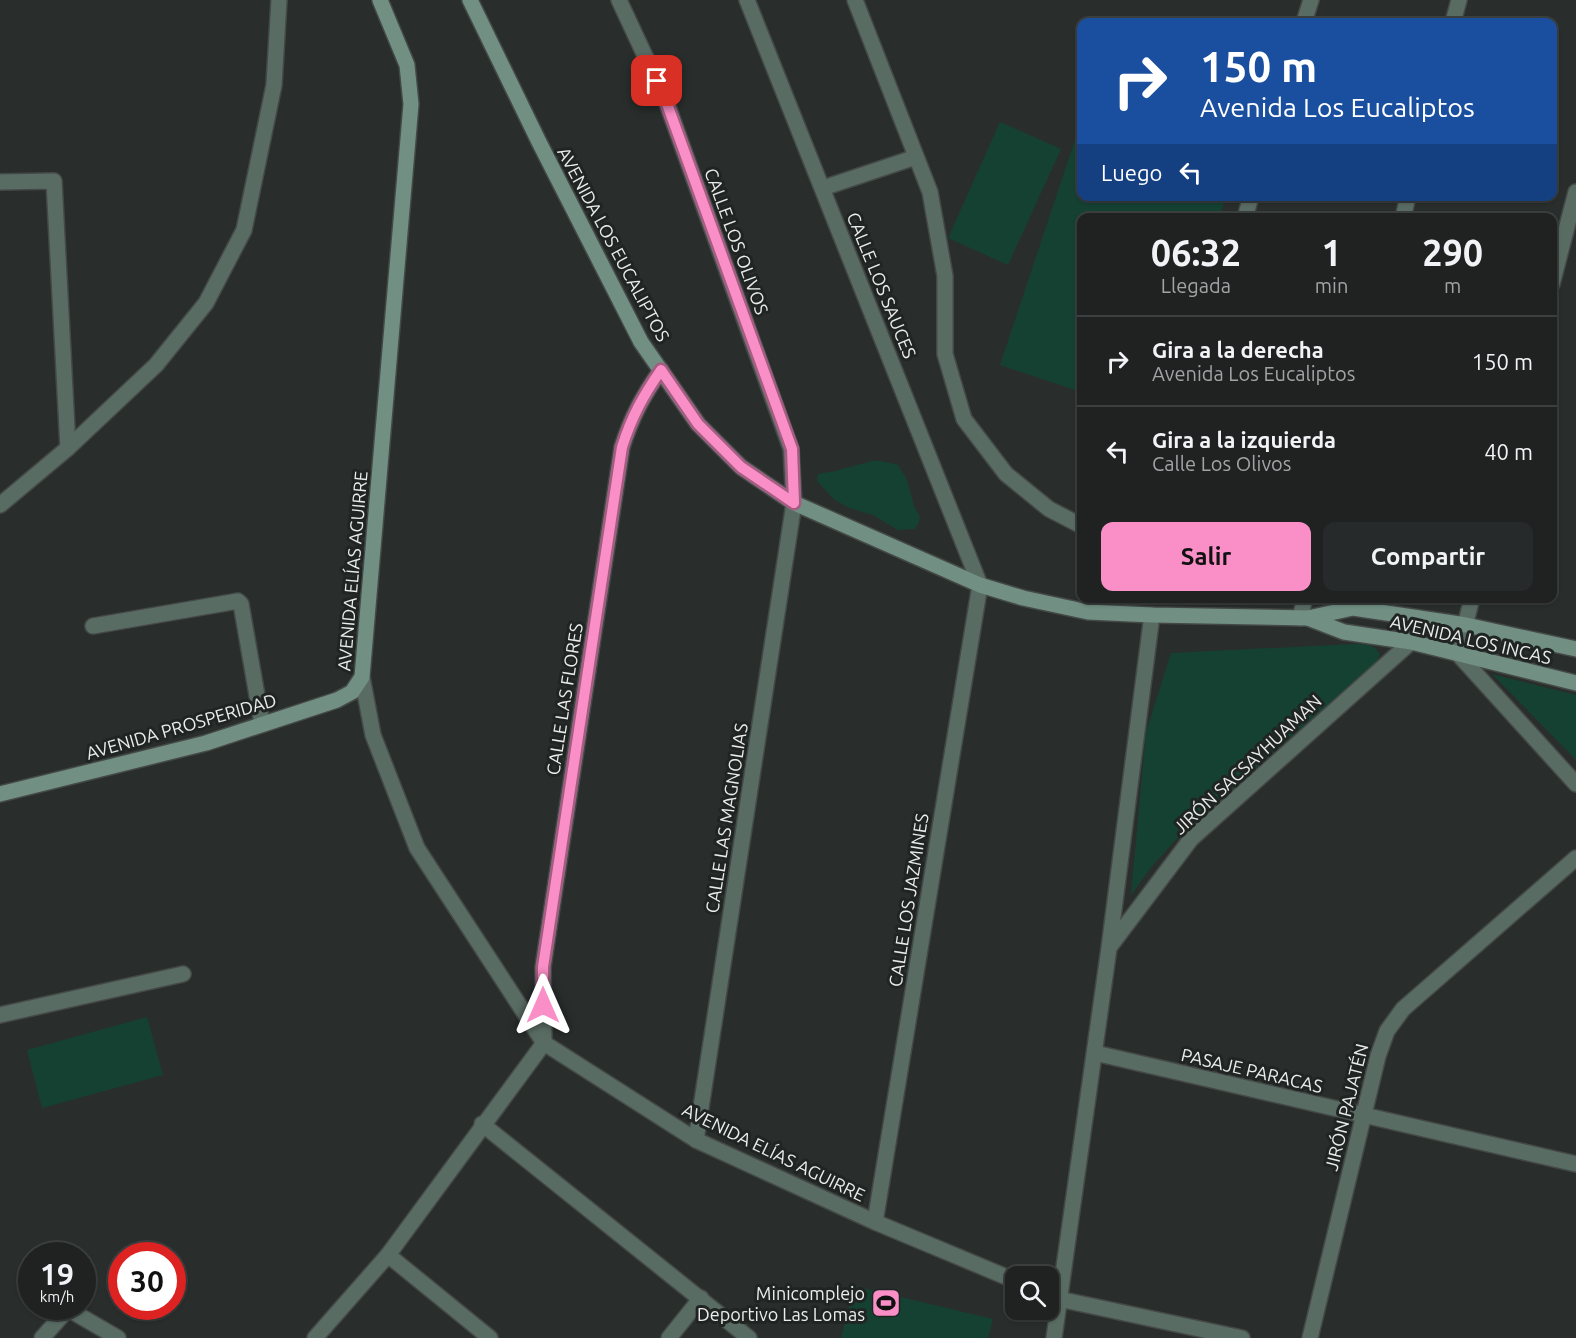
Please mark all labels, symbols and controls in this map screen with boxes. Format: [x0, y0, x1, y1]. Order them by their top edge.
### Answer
icon: right [1101, 42, 1179, 120]
text: 150 m [1200, 43, 1317, 90]
pin [631, 55, 682, 106]
icon: arrive [640, 64, 673, 97]
text: Avenida Los Eucaliptos [1200, 92, 1475, 122]
street label: AVENIDA LOS EUCALIPTOS [554, 143, 674, 345]
icon: left [1174, 156, 1207, 189]
text: Luego [1101, 160, 1162, 185]
street label: CALLE LOS OLIVOS [701, 165, 773, 317]
street label: CALLE LOS SAUCES [844, 209, 920, 361]
text: 06:32 [1151, 232, 1241, 273]
text: 1 [1321, 232, 1342, 273]
text: 290 [1422, 232, 1483, 273]
text: Llegada [1161, 274, 1231, 297]
text: min [1315, 274, 1348, 297]
text: m [1444, 274, 1461, 297]
text: Gira a la derecha [1152, 337, 1324, 362]
icon: right [1101, 345, 1134, 378]
text: 150 m [1472, 349, 1533, 374]
text: Avenida Los Eucaliptos [1152, 362, 1356, 385]
text: Gira a la izquierda [1152, 427, 1336, 452]
icon: left [1101, 435, 1134, 468]
text: 40 m [1484, 439, 1533, 464]
text: Calle Los Olivos [1152, 452, 1291, 475]
street label: AVENIDA ELÍAS AGUIRRE [332, 470, 371, 672]
button: Salir [1101, 522, 1311, 591]
button: Compartir [1323, 522, 1533, 591]
street label: AVENIDA LOS INCAS [1389, 611, 1553, 667]
street label: CALLE LAS FLORES [542, 622, 586, 776]
street label: AVENIDA PROSPERIDAD [84, 689, 278, 763]
street label: JIRÓN SACSAYHUAMAN [1168, 690, 1325, 838]
street label: CALLE LAS MAGNOLIAS [701, 722, 751, 914]
street label: CALLE LOS JAZMINES [884, 812, 932, 988]
position arrow [511, 973, 575, 1037]
street label: JIRÓN PAJATÉN [1320, 1041, 1371, 1173]
street label: PASAJE PARACAS [1179, 1044, 1325, 1096]
street label: AVENIDA ELÍAS AGUIRRE [680, 1098, 869, 1205]
speed limit sign: 30 [108, 1242, 186, 1320]
text: 19 [40, 1257, 74, 1291]
map controls [1005, 1266, 1059, 1320]
button: search [1005, 1266, 1059, 1320]
place label: Minicomplejo Deportivo Las Lomas [697, 1283, 865, 1324]
sports icon: Minicomplejo Deportivo Las Lomas [870, 1287, 902, 1319]
text: km/h [40, 1288, 74, 1305]

